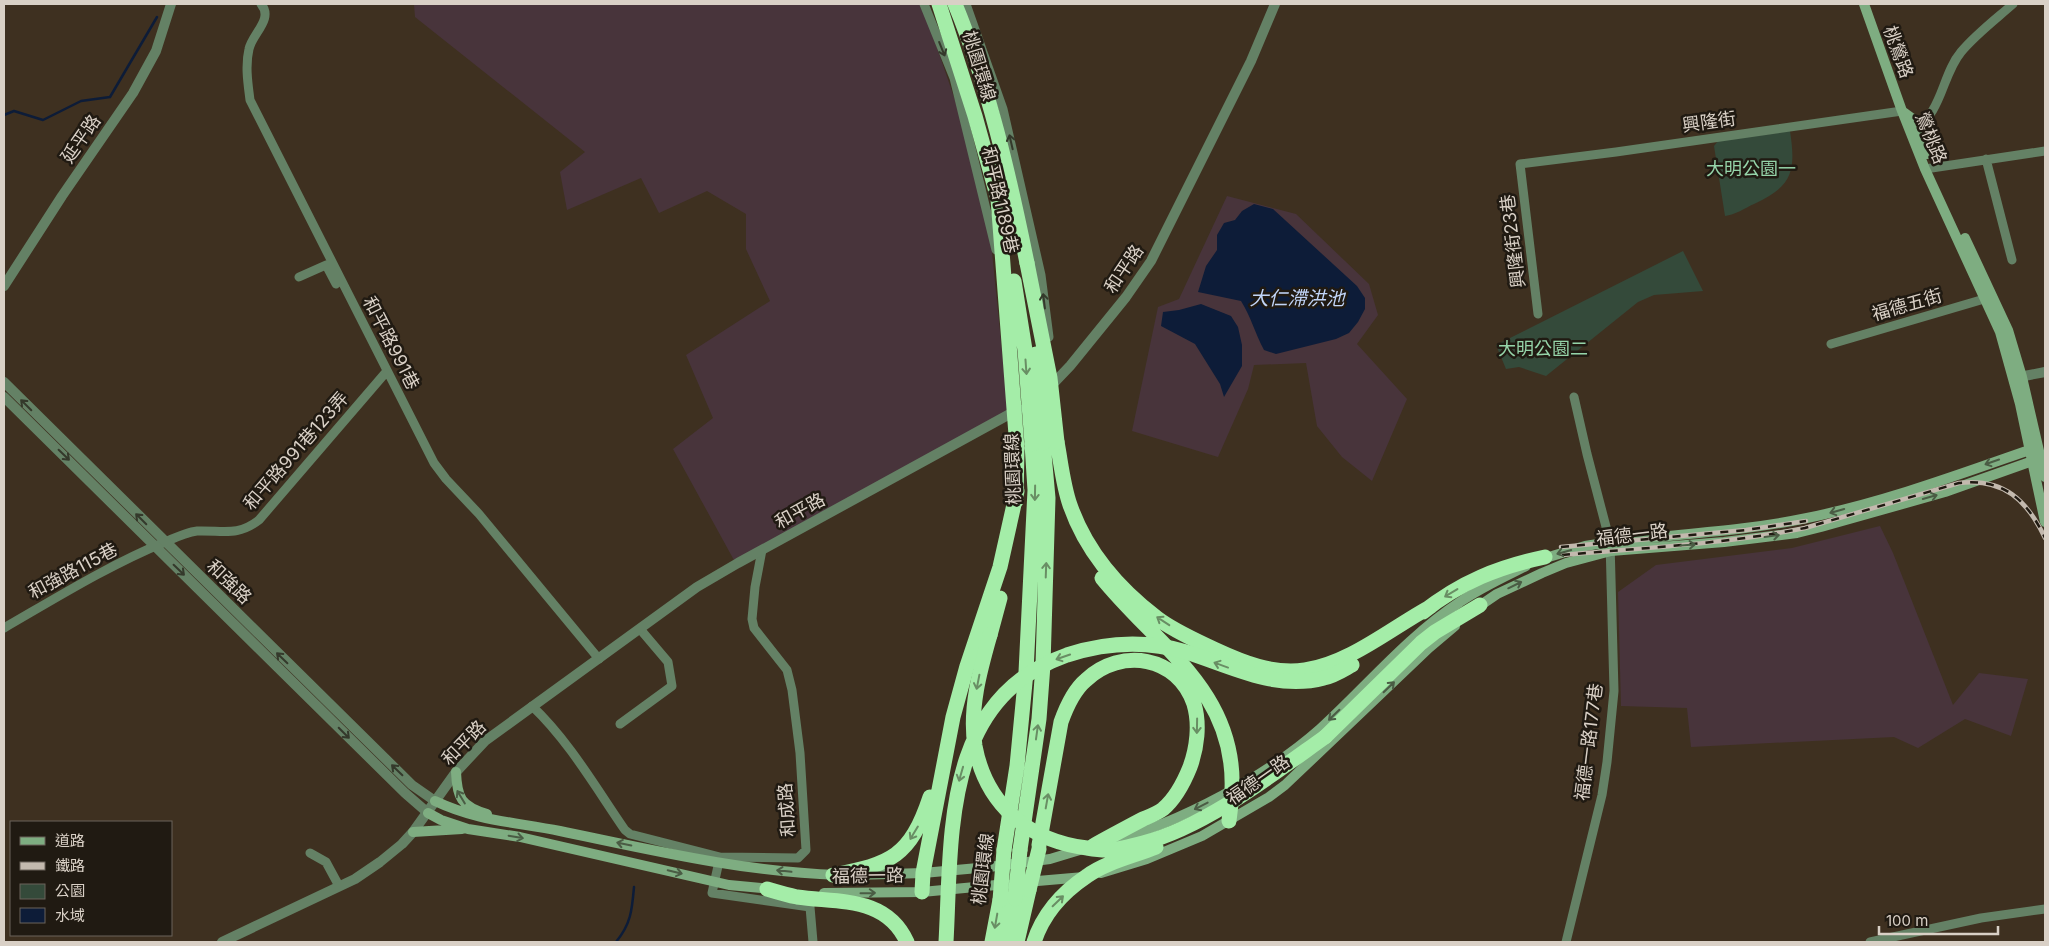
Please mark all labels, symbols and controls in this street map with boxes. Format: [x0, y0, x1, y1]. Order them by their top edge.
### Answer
street label: 桃鶯路 [1879, 23, 1918, 81]
street label: 桃園環線 [959, 28, 1000, 103]
one-way arrow [938, 41, 948, 56]
street label: 興隆街 [1681, 107, 1737, 136]
street label: 鶯桃路 [1912, 109, 1951, 167]
street label: 延平路 [57, 111, 105, 167]
one-way arrow [1006, 135, 1015, 151]
street label: 和平路1189巷 [978, 144, 1023, 255]
park label: 大明公園一 [1706, 158, 1796, 179]
street label: 興隆街23巷 [1496, 193, 1529, 289]
street label: 和平路 [1100, 240, 1147, 297]
street label: 福德五街 [1869, 285, 1944, 325]
water label: 大仁滯洪池 [1249, 287, 1346, 310]
street label: 和平路991巷 [359, 293, 424, 393]
one-way arrow [1039, 294, 1049, 310]
park label: 大明公園二 [1498, 338, 1588, 359]
one-way arrow [1021, 359, 1031, 375]
street label: 和平路991巷123弄 [239, 388, 352, 514]
one-way arrow [20, 399, 32, 411]
street label: 桃園環線 [1001, 433, 1024, 505]
one-way arrow [57, 449, 69, 461]
one-way arrow [1985, 458, 2001, 468]
one-way arrow [1030, 485, 1039, 501]
street label: 和平路 [771, 488, 828, 533]
one-way arrow [1921, 491, 1937, 501]
one-way arrow [1830, 507, 1846, 516]
one-way arrow [135, 513, 148, 525]
street label: 福德一路 [1595, 520, 1669, 549]
one-way arrow [1764, 531, 1780, 541]
street label: 和強路115巷 [25, 538, 121, 603]
one-way arrow [1680, 540, 1696, 549]
one-way arrow [1556, 548, 1572, 557]
street label: 和強路 [203, 555, 256, 608]
one-way arrow [1042, 562, 1051, 578]
one-way arrow [172, 564, 185, 576]
one-way arrow [1507, 580, 1522, 589]
one-way arrow [1444, 589, 1458, 599]
one-way arrow [1156, 616, 1170, 626]
one-way arrow [277, 652, 289, 664]
one-way arrow [1056, 653, 1072, 662]
one-way arrow [1214, 660, 1229, 669]
one-way arrow [973, 674, 983, 690]
one-way arrow [1383, 681, 1396, 693]
street label: 福德一路177巷 [1571, 682, 1606, 802]
one-way arrow [1328, 708, 1340, 721]
street label: 和平路 [437, 716, 490, 769]
one-way arrow [1192, 718, 1202, 734]
one-way arrow [1032, 725, 1042, 741]
one-way arrow [338, 727, 351, 739]
street label: 福德一路 [1222, 750, 1293, 809]
one-way arrow [391, 764, 403, 776]
one-way arrow [956, 766, 965, 782]
street label: 和成路 [774, 782, 799, 838]
one-way arrow [456, 789, 466, 804]
one-way arrow [1042, 793, 1052, 809]
one-way arrow [1193, 801, 1208, 811]
legend [10, 821, 172, 936]
one-way arrow [908, 826, 918, 840]
text: 道路 [55, 831, 85, 850]
one-way arrow [508, 832, 524, 842]
street label: 桃園環線 [968, 832, 997, 906]
one-way arrow [616, 839, 632, 849]
text: 鐵路 [55, 856, 85, 875]
street label: 福德一路 [832, 864, 904, 887]
one-way arrow [776, 866, 792, 876]
one-way arrow [666, 868, 682, 877]
text: 公園 [55, 881, 85, 900]
one-way arrow [860, 888, 876, 898]
one-way arrow [1052, 895, 1064, 907]
scale bar [1879, 904, 1998, 936]
text: 水域 [55, 906, 85, 925]
text: 100 m [1886, 911, 1928, 930]
one-way arrow [991, 913, 1001, 929]

